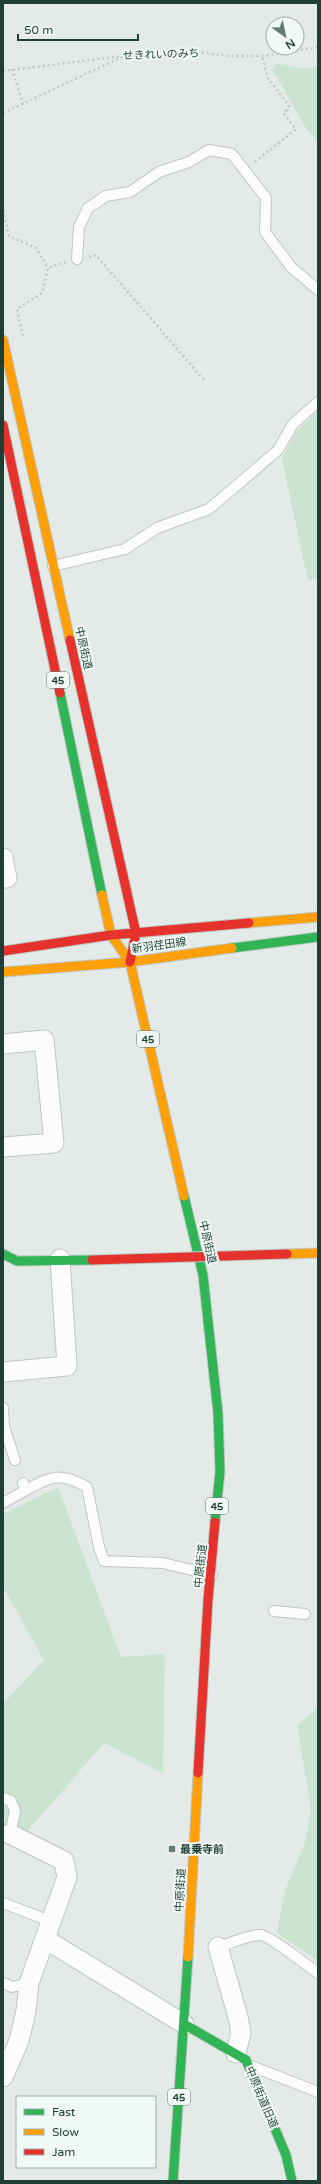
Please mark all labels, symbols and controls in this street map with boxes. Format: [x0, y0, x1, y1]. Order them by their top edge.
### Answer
scale bar [18, 16, 138, 42]
north arrow [265, 16, 305, 56]
text: 50 m [24, 23, 53, 37]
text: N [283, 36, 297, 52]
street label: せきれいのみち [122, 47, 200, 62]
street label: 中原街道 [72, 625, 95, 671]
road number: 45 [47, 672, 69, 688]
street label: 新羽荏田線 [131, 935, 187, 956]
road number: 45 [137, 1031, 159, 1047]
street label: 中原街道 [196, 1219, 219, 1265]
road number: 45 [206, 1498, 228, 1514]
street label: 中原街道 [192, 1543, 209, 1589]
place label: 最乗寺前 [180, 1843, 224, 1856]
marker: 最乗寺前 [167, 1844, 177, 1854]
street label: 中原街道 [173, 1868, 188, 1912]
street label: 中原街道旧道 [243, 2064, 280, 2130]
road number: 45 [168, 2089, 190, 2105]
legend [16, 2096, 156, 2168]
text: Fast [52, 2105, 76, 2119]
text: Slow [52, 2125, 79, 2139]
text: Jam [52, 2145, 75, 2159]

